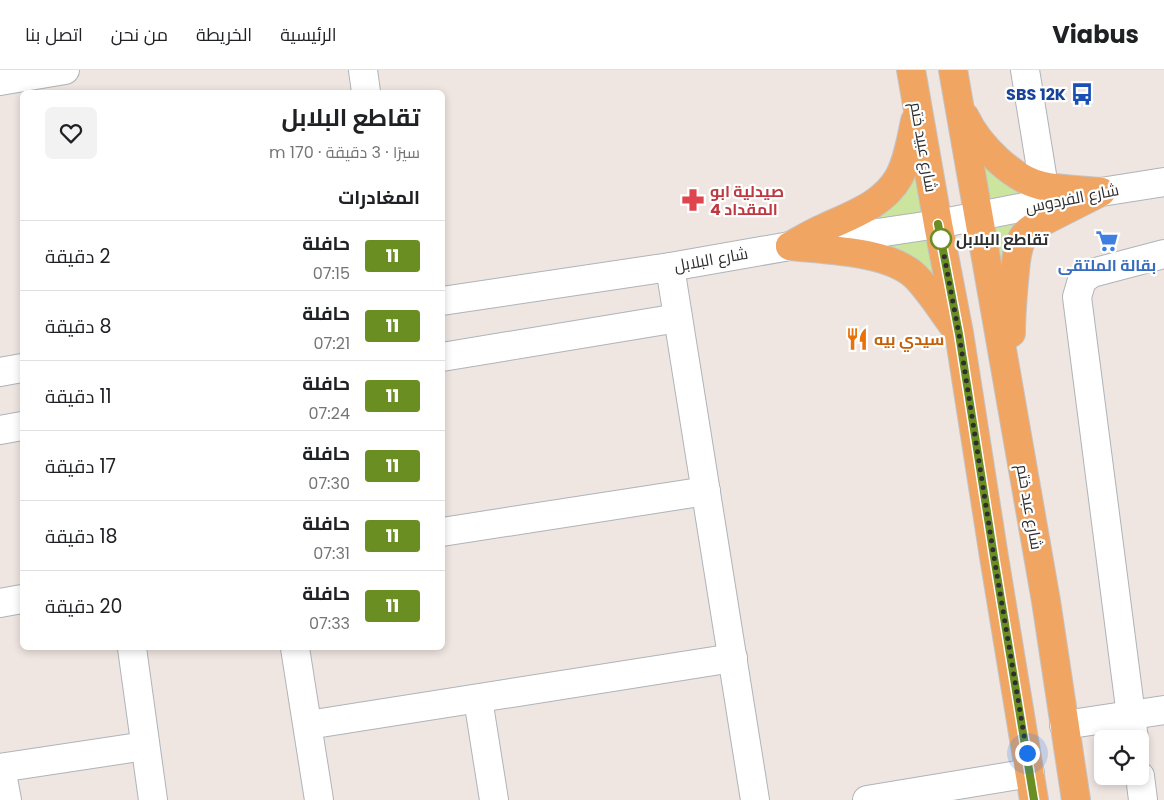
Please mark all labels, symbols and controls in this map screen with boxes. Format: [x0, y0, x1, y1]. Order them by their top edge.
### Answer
text: Viabus [1052, 18, 1139, 51]
text: اتصل بنا [25, 22, 83, 47]
text: من نحن [111, 22, 168, 47]
text: الخريطة [196, 22, 252, 47]
text: الرئيسية [280, 22, 337, 47]
bus stop icon: SBS 12K [1069, 81, 1095, 107]
place label: SBS 12K [1006, 83, 1066, 106]
street label: شارع عبيد ختم [904, 100, 943, 194]
text: تقاطع البلابل [281, 101, 420, 134]
button: heart [45, 107, 97, 159]
text: سيرًا · 3 دقيقة · 170 m [269, 141, 420, 164]
street label: شارع الفردوس [1023, 178, 1121, 219]
place label: صيدلية ابو المقداد 4 [710, 180, 784, 221]
text: المغادرات [338, 184, 420, 211]
pharmacy icon: صيدلية ابو المقداد 4 [680, 187, 706, 213]
marker: تقاطع البلابل [930, 228, 952, 250]
place label: تقاطع البلابل [956, 228, 1050, 251]
supermarket icon: بقالة الملتقى [1094, 228, 1120, 254]
text: حافلة [302, 230, 350, 257]
street label: شارع البلابل [672, 242, 750, 277]
text: 2 دقيقة [45, 243, 110, 270]
text: 11 [386, 243, 399, 268]
place label: بقالة الملتقى [1058, 254, 1156, 277]
text: 07:15 [313, 262, 350, 285]
text: حافلة [302, 300, 350, 327]
text: 8 دقيقة [45, 313, 112, 340]
text: 11 [386, 313, 399, 338]
restaurant icon: سيدي بيه [844, 326, 870, 352]
place label: سيدي بيه [874, 328, 944, 352]
text: 07:21 [313, 332, 350, 355]
text: حافلة [302, 370, 350, 397]
text: 11 دقيقة [45, 383, 112, 410]
text: 11 [386, 383, 399, 408]
text: 07:24 [309, 402, 350, 425]
text: حافلة [302, 440, 350, 467]
text: 17 دقيقة [45, 453, 116, 480]
text: 11 [386, 453, 399, 478]
street label: شارع عبد ختم [1011, 463, 1048, 552]
text: 07:30 [308, 472, 350, 495]
text: حافلة [302, 510, 350, 537]
text: 18 دقيقة [45, 523, 118, 550]
text: 11 [386, 523, 399, 548]
text: 07:31 [313, 542, 350, 565]
text: حافلة [302, 580, 350, 607]
text: 20 دقيقة [45, 593, 122, 620]
text: 11 [386, 593, 399, 618]
text: 07:33 [309, 612, 350, 635]
map controls [1094, 730, 1149, 785]
button: locate [1094, 730, 1149, 785]
your location [1015, 741, 1040, 766]

